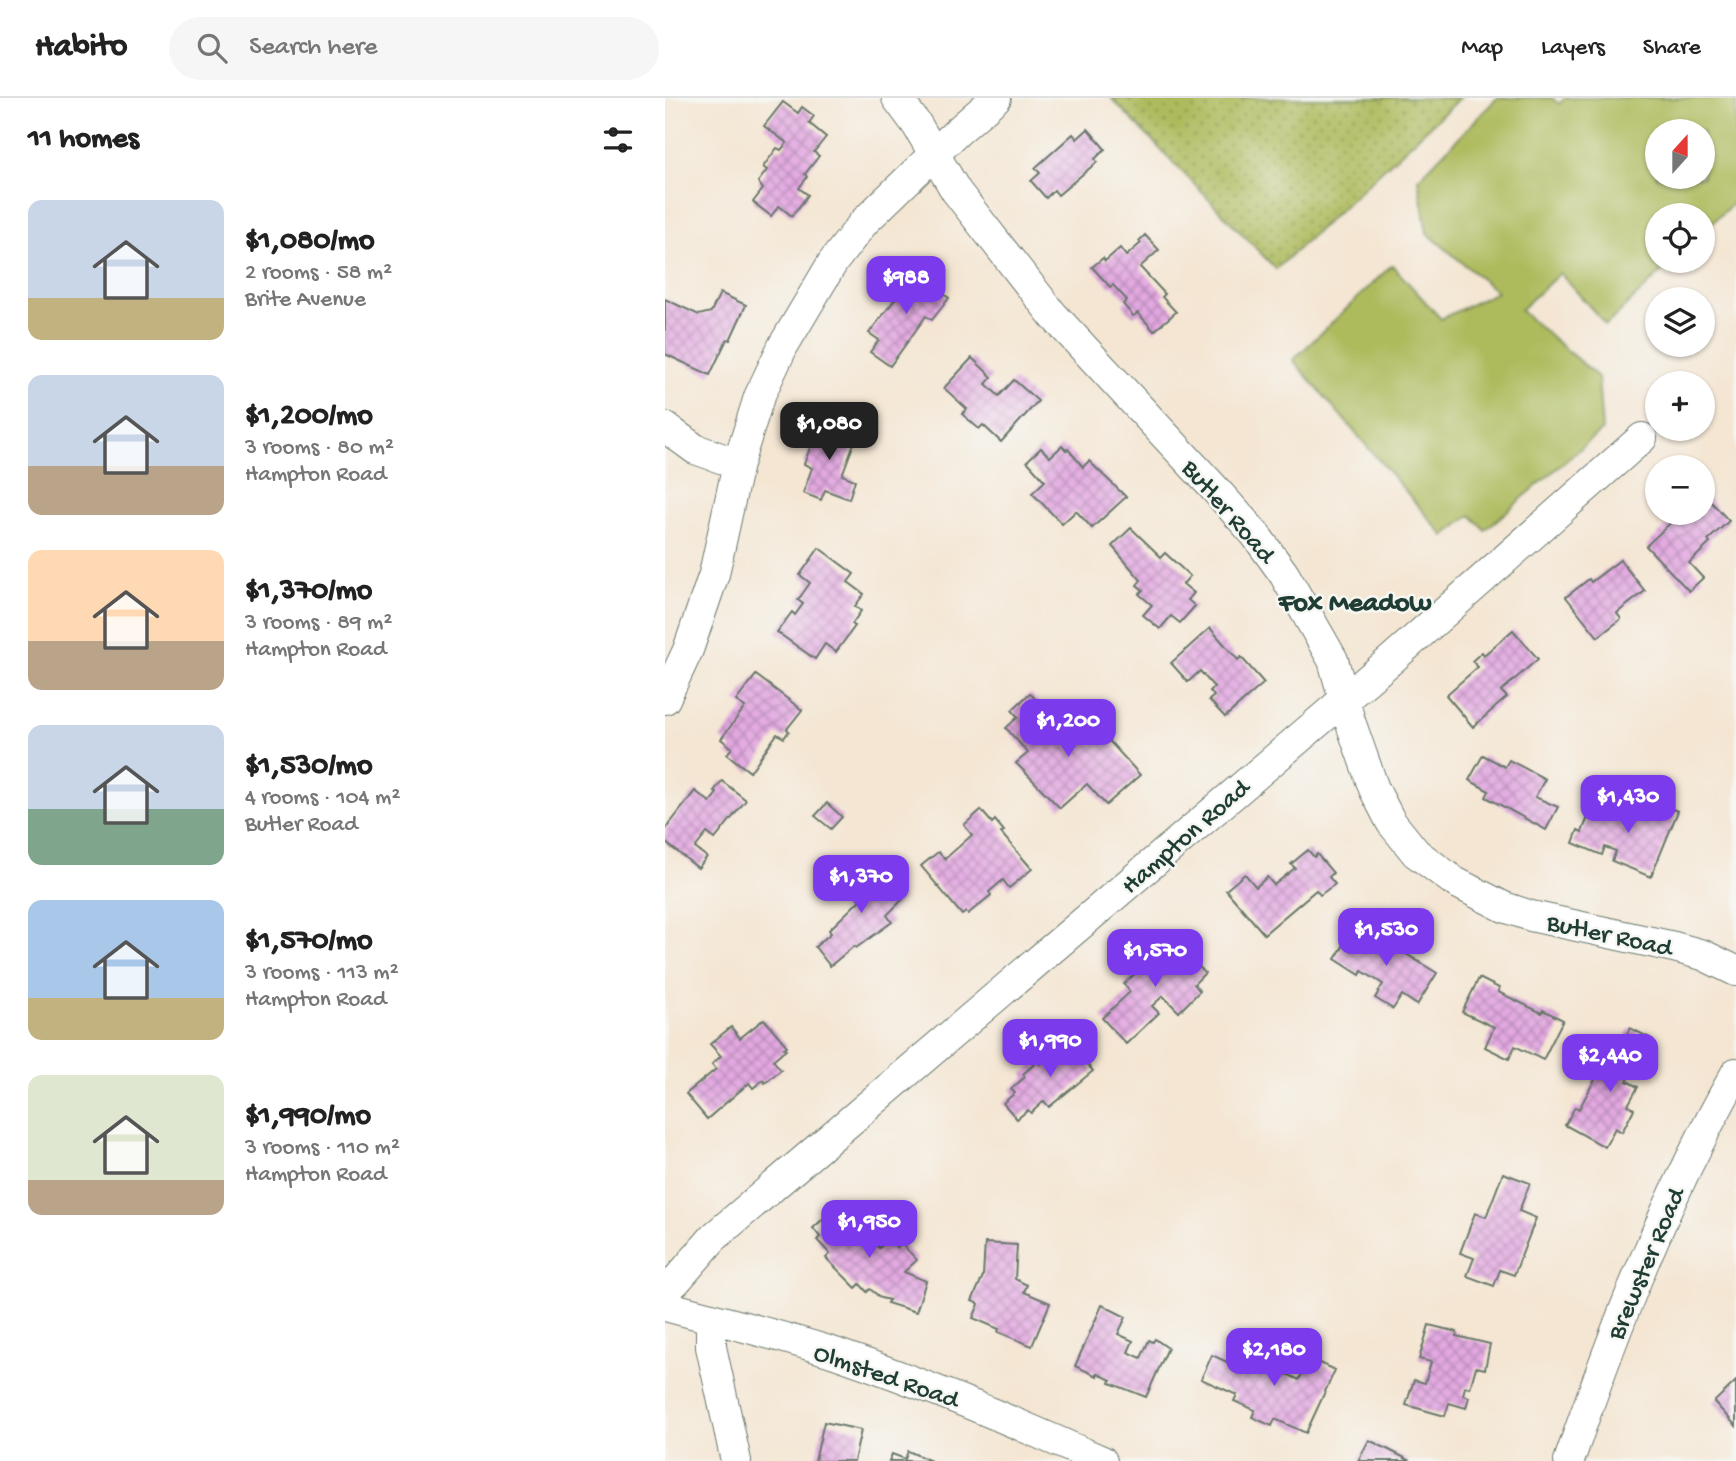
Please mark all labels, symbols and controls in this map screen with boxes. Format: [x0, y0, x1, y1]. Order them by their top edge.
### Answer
search box [169, 17, 659, 80]
text: Habito [35, 29, 127, 67]
icon: search [193, 29, 231, 67]
text: Search here [249, 33, 377, 64]
text: Map [1461, 34, 1503, 63]
text: Layers [1541, 34, 1605, 63]
text: Share [1643, 34, 1701, 63]
north arrow [1645, 119, 1715, 189]
map controls [1645, 119, 1715, 525]
icon: filters [599, 121, 637, 159]
text: 11 homes [28, 123, 139, 158]
button: locate [1645, 203, 1715, 273]
text: $1,080/mo [245, 225, 375, 260]
icon: home [84, 228, 168, 312]
pin: $988 [865, 256, 947, 316]
text: 2 rooms · 58 m² [245, 260, 392, 287]
text: $988 [882, 265, 930, 292]
text: Brite Avenue [245, 287, 366, 314]
button: layers [1645, 287, 1715, 357]
button: + [1645, 371, 1715, 441]
text: $1,200/mo [245, 400, 373, 435]
pin: $1,080 [772, 402, 886, 462]
icon: home [84, 403, 168, 487]
text: $1,080 [796, 411, 862, 438]
text: 3 rooms · 80 m² [245, 435, 394, 462]
street label: Butler Road [1172, 454, 1281, 573]
button: − [1645, 455, 1715, 525]
text: Hampton Road [245, 462, 386, 489]
text: $1,370/mo [245, 575, 372, 610]
icon: home [84, 578, 168, 662]
district label: Fox Meadow [1278, 588, 1431, 621]
text: 3 rooms · 89 m² [245, 610, 392, 637]
text: Hampton Road [245, 637, 386, 664]
pin: $1,200 [1011, 700, 1125, 759]
text: $1,200 [1036, 708, 1100, 735]
text: $1,530/mo [245, 750, 372, 785]
icon: home [84, 753, 168, 837]
street label: Hampton Road [1116, 773, 1259, 903]
pin: $1,430 [1571, 776, 1685, 835]
text: $1,430 [1597, 784, 1659, 811]
text: 4 rooms · 104 m² [245, 785, 400, 812]
text: Butler Road [245, 812, 358, 839]
pin: $1,370 [804, 856, 918, 915]
text: $1,370 [829, 864, 893, 891]
pin: $1,530 [1329, 908, 1443, 968]
street label: Butler Road [1543, 909, 1676, 966]
text: $1,530 [1354, 917, 1418, 944]
text: $1,570/mo [245, 925, 373, 960]
icon: home [84, 928, 168, 1012]
pin: $1,570 [1098, 930, 1212, 989]
text: $1,570 [1123, 938, 1187, 965]
text: 3 rooms · 113 m² [245, 960, 399, 987]
text: Hampton Road [245, 987, 386, 1014]
pin: $1,990 [993, 1020, 1107, 1079]
text: $1,990 [1019, 1028, 1081, 1055]
pin: $2,440 [1553, 1034, 1667, 1094]
text: $2,440 [1578, 1043, 1642, 1070]
text: $1,990/mo [245, 1100, 371, 1135]
icon: home [84, 1103, 168, 1187]
text: 3 rooms · 110 m² [245, 1135, 400, 1162]
text: Hampton Road [245, 1162, 386, 1189]
street label: Brewster Road [1602, 1183, 1695, 1346]
pin: $1,950 [812, 1200, 926, 1260]
text: $1,950 [837, 1209, 901, 1236]
pin: $2,180 [1217, 1328, 1331, 1388]
text: $2,180 [1242, 1337, 1306, 1364]
street label: Olmsted Road [809, 1339, 964, 1418]

